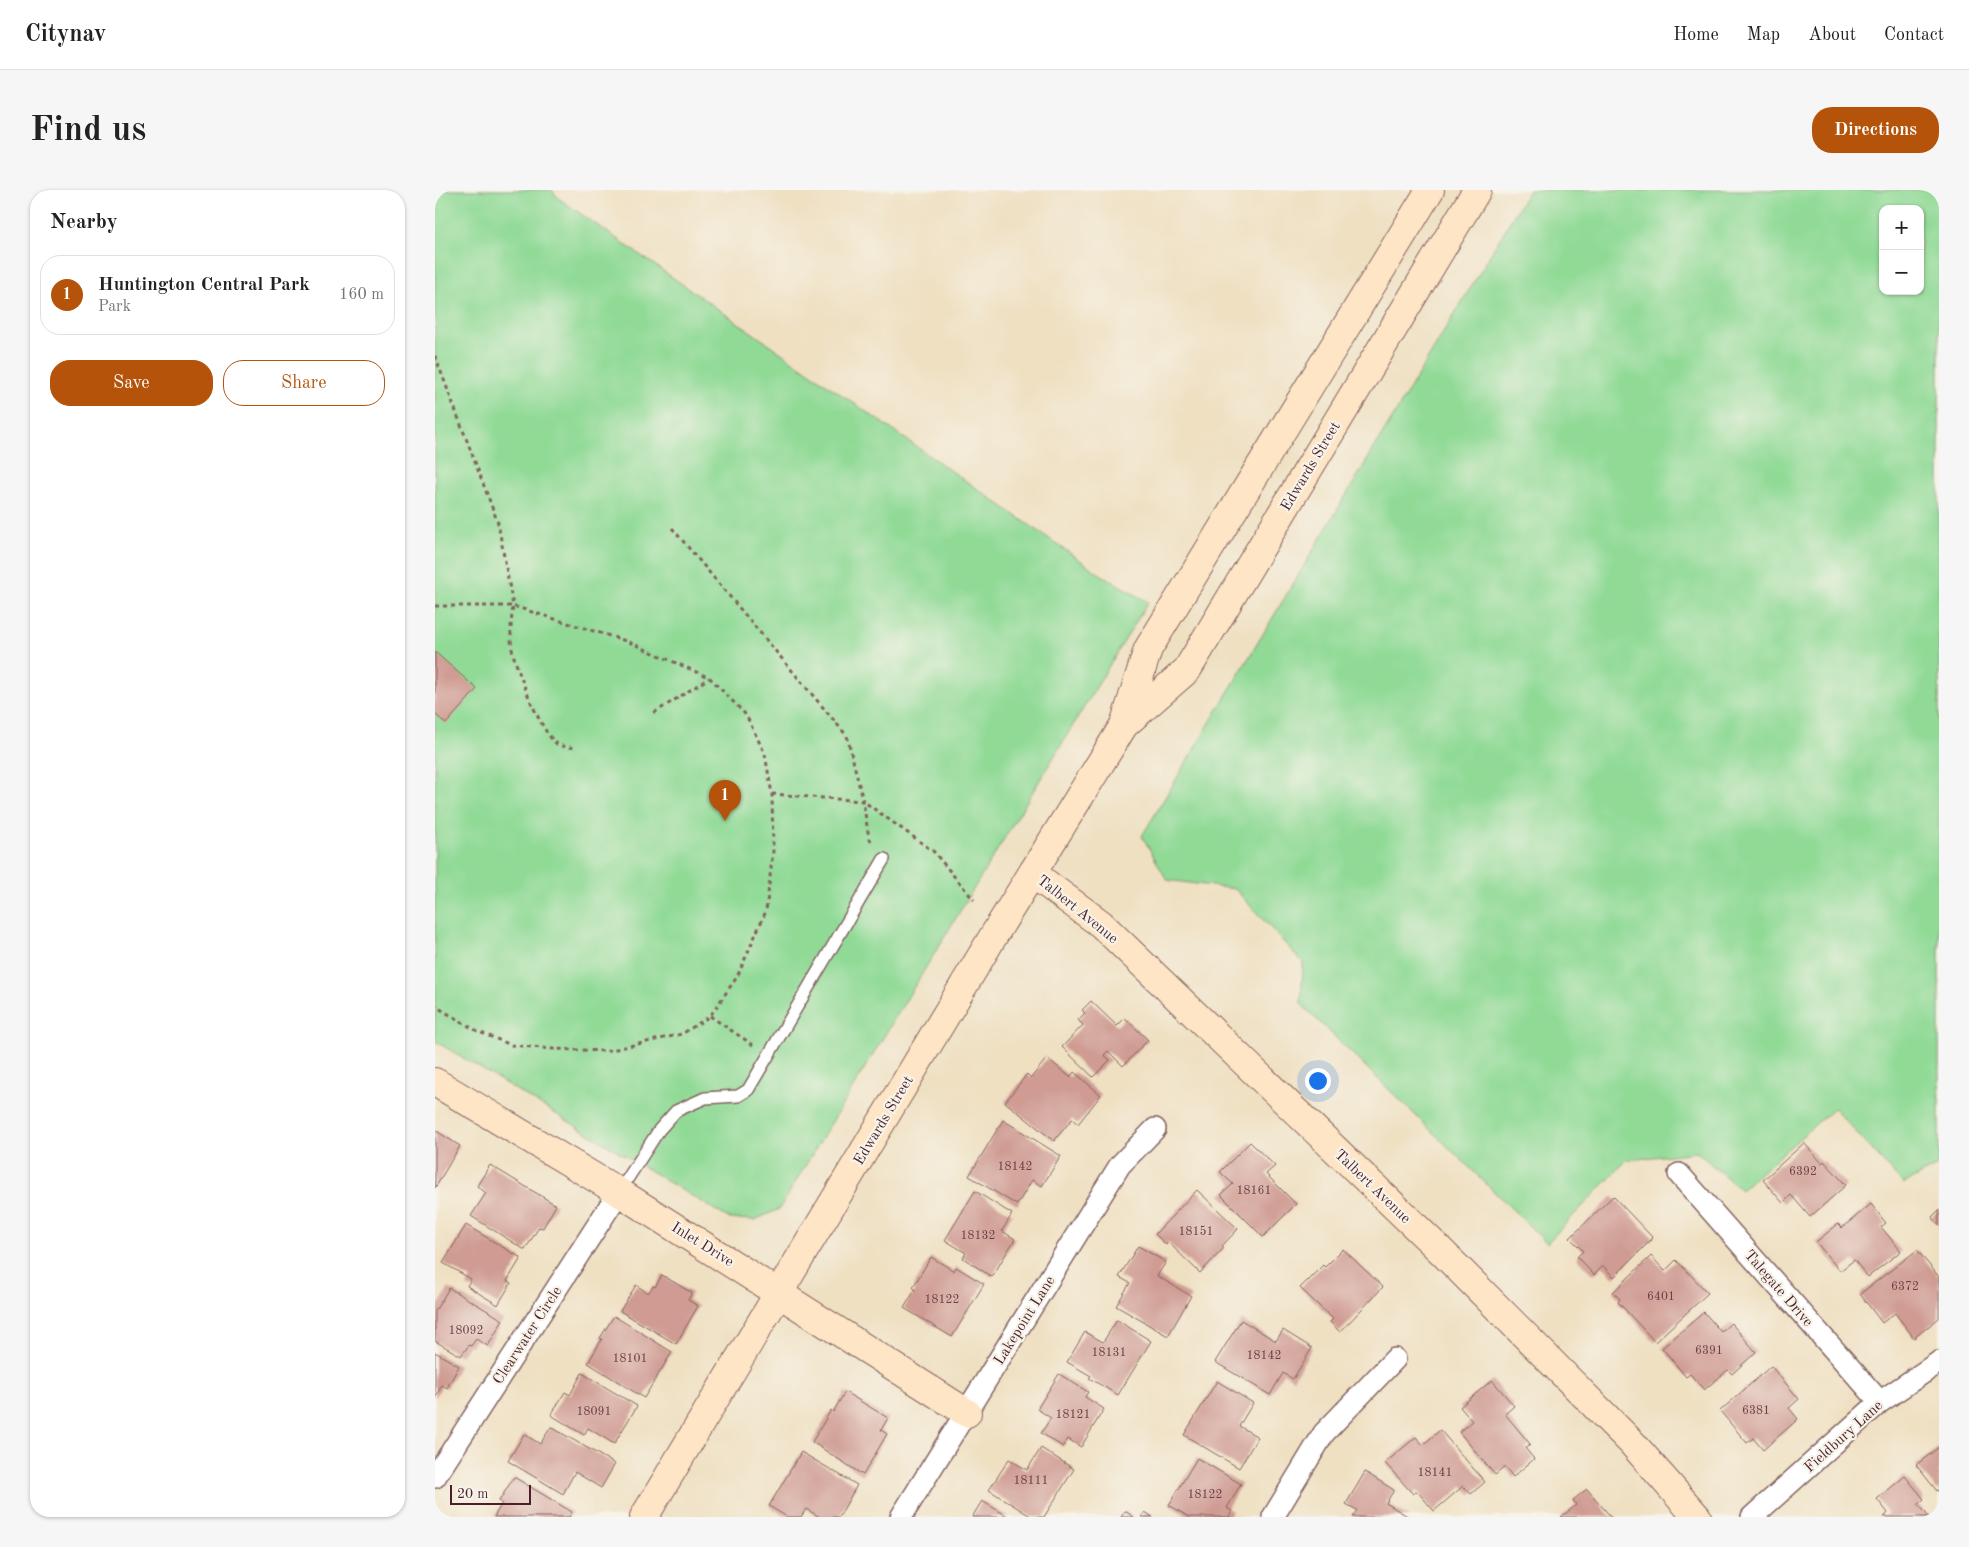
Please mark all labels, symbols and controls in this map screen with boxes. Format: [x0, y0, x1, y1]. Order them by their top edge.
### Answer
text: Citynav [25, 23, 106, 47]
text: Home [1673, 26, 1719, 44]
text: Map [1747, 26, 1780, 44]
text: About [1808, 26, 1856, 44]
text: Contact [1884, 26, 1944, 44]
button: Directions [1812, 107, 1939, 153]
text: Find us [30, 113, 146, 148]
map controls [1879, 205, 1924, 295]
button: + [1879, 205, 1924, 250]
text: Nearby [50, 212, 118, 233]
button: − [1879, 250, 1924, 295]
text: Huntington Central Park [98, 276, 310, 295]
text: 1 [62, 287, 72, 303]
text: 160 m [339, 287, 384, 303]
text: Park [98, 299, 131, 315]
button: Save [50, 360, 213, 406]
button: Share [223, 360, 385, 406]
street label: Edwards Street [1279, 420, 1344, 514]
pin: 1 [709, 780, 741, 821]
street label: Talbert Avenue [1034, 873, 1120, 947]
your location [1305, 1068, 1331, 1094]
street label: Edwards Street [852, 1074, 917, 1168]
street label: Talbert Avenue [1331, 1147, 1413, 1227]
house number: 18142 [998, 1161, 1032, 1173]
house number: 6392 [1789, 1166, 1817, 1178]
house number: 18161 [1237, 1185, 1271, 1197]
street label: Inlet Drive [668, 1220, 736, 1270]
house number: 18151 [1179, 1225, 1213, 1238]
house number: 18132 [961, 1230, 995, 1242]
street label: Talegate Drive [1741, 1248, 1815, 1330]
street label: Lakepoint Lane [992, 1274, 1059, 1368]
house number: 6372 [1891, 1281, 1919, 1293]
street label: Clearwater Circle [491, 1284, 565, 1387]
house number: 6401 [1647, 1291, 1675, 1303]
house number: 18122 [925, 1294, 959, 1306]
house number: 18092 [449, 1325, 483, 1337]
house number: 6391 [1695, 1345, 1723, 1357]
house number: 18131 [1092, 1347, 1126, 1359]
house number: 18142 [1247, 1350, 1281, 1362]
house number: 18101 [613, 1353, 647, 1365]
street label: Fieldbury Lane [1802, 1398, 1886, 1476]
house number: 6381 [1742, 1405, 1770, 1417]
house number: 18091 [577, 1406, 611, 1418]
house number: 18121 [1056, 1409, 1090, 1421]
house number: 18141 [1418, 1467, 1452, 1479]
house number: 18111 [1014, 1475, 1048, 1487]
scale bar [450, 1482, 531, 1505]
text: 20 m [457, 1487, 488, 1501]
house number: 18122 [1188, 1489, 1222, 1501]

